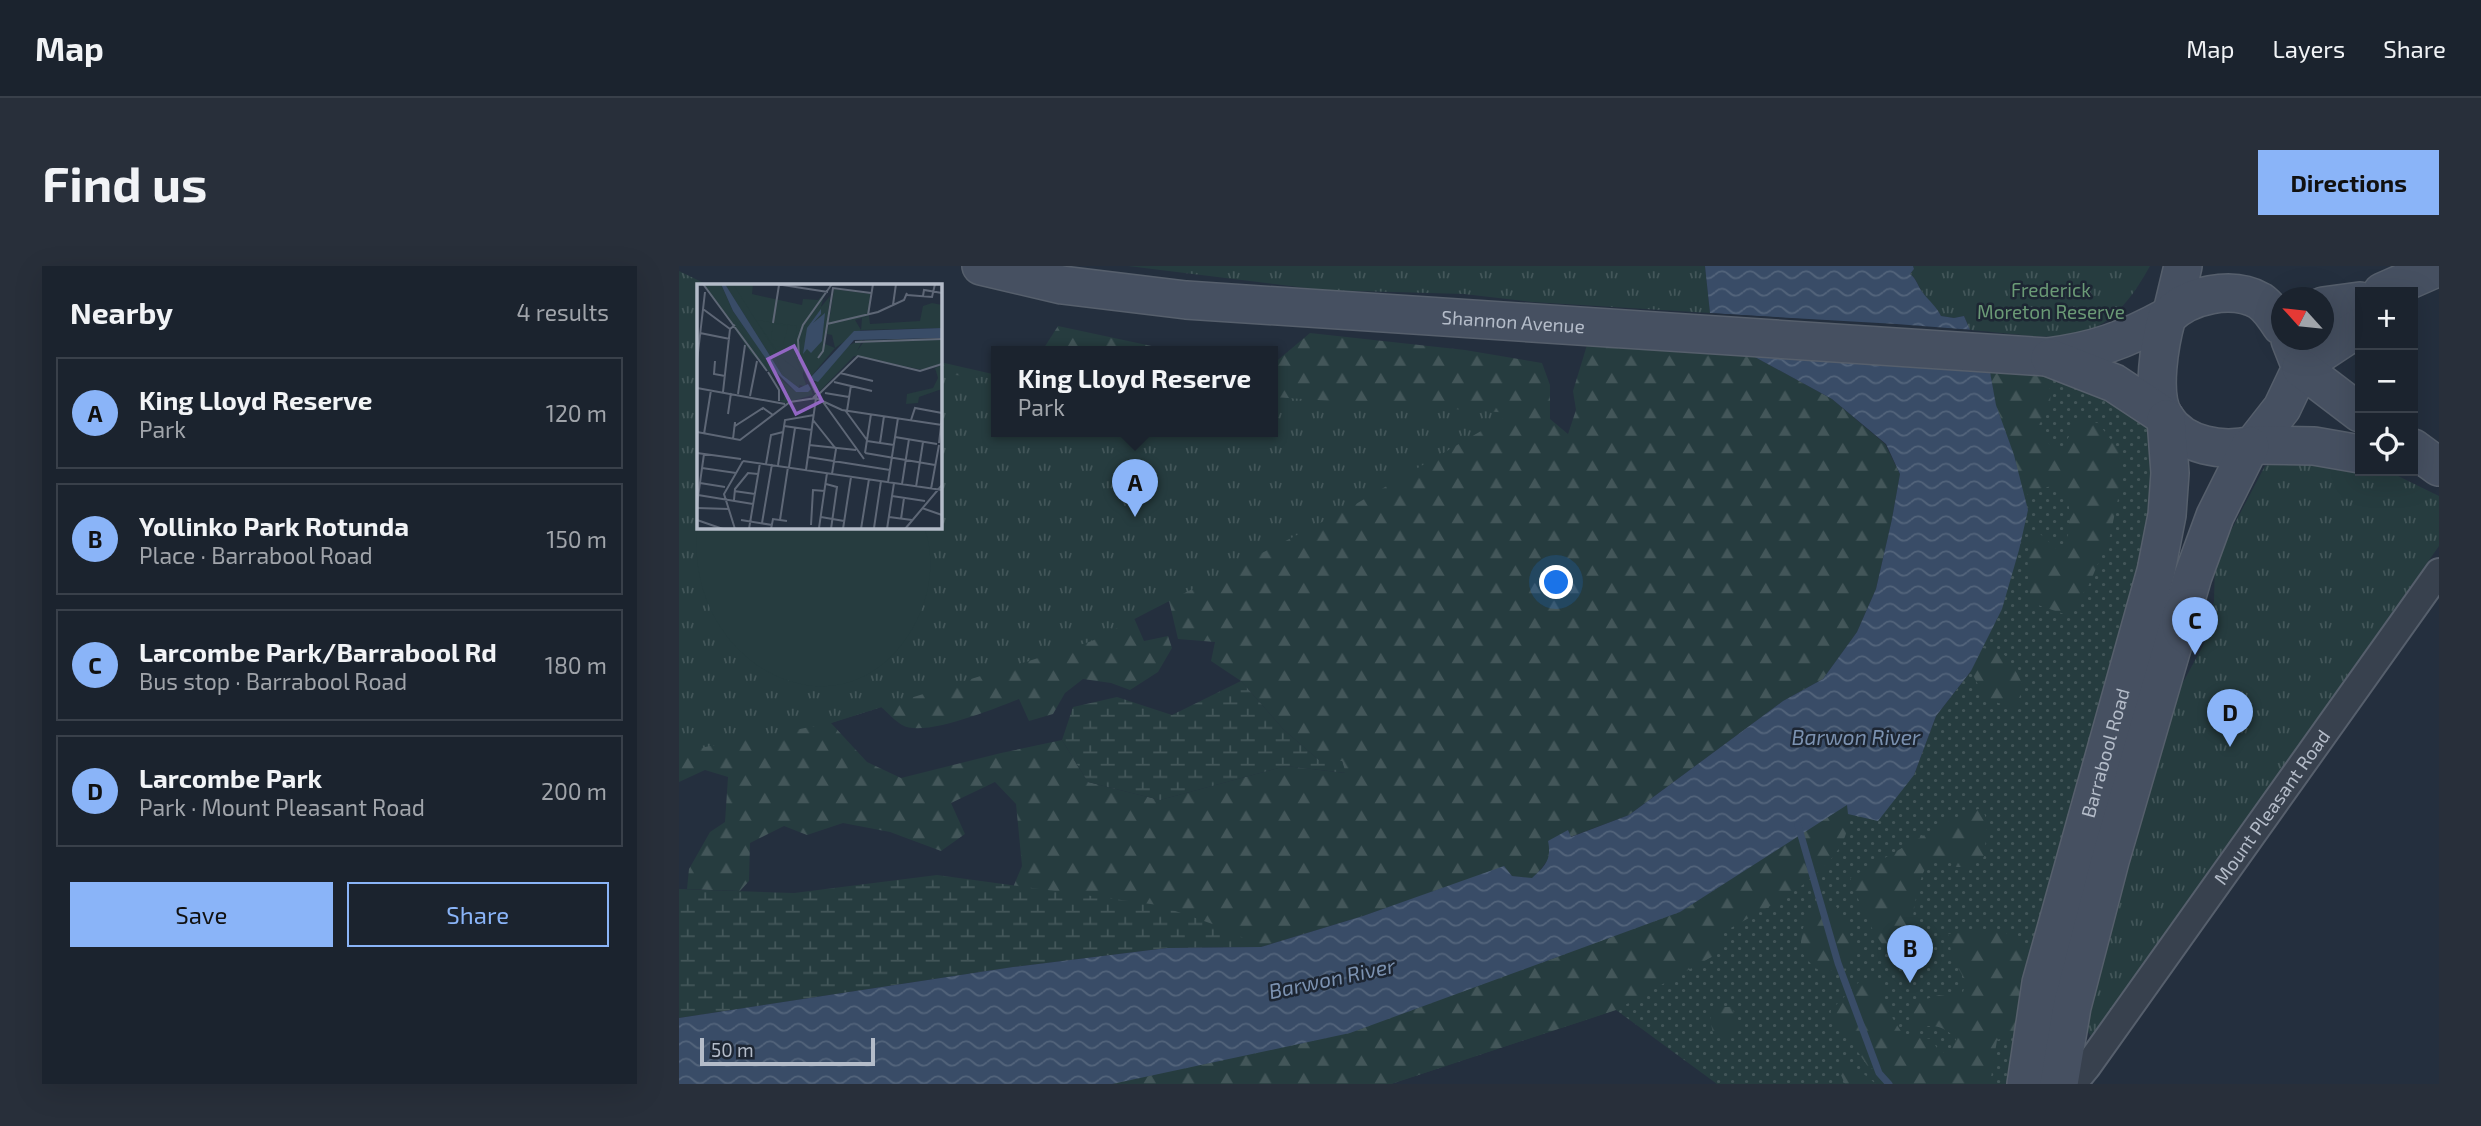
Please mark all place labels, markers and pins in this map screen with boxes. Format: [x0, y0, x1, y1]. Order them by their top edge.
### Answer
pin: A [1112, 459, 1158, 517]
pin: C [2172, 597, 2218, 655]
pin: D [2207, 689, 2253, 747]
pin: B [1887, 925, 1933, 983]

